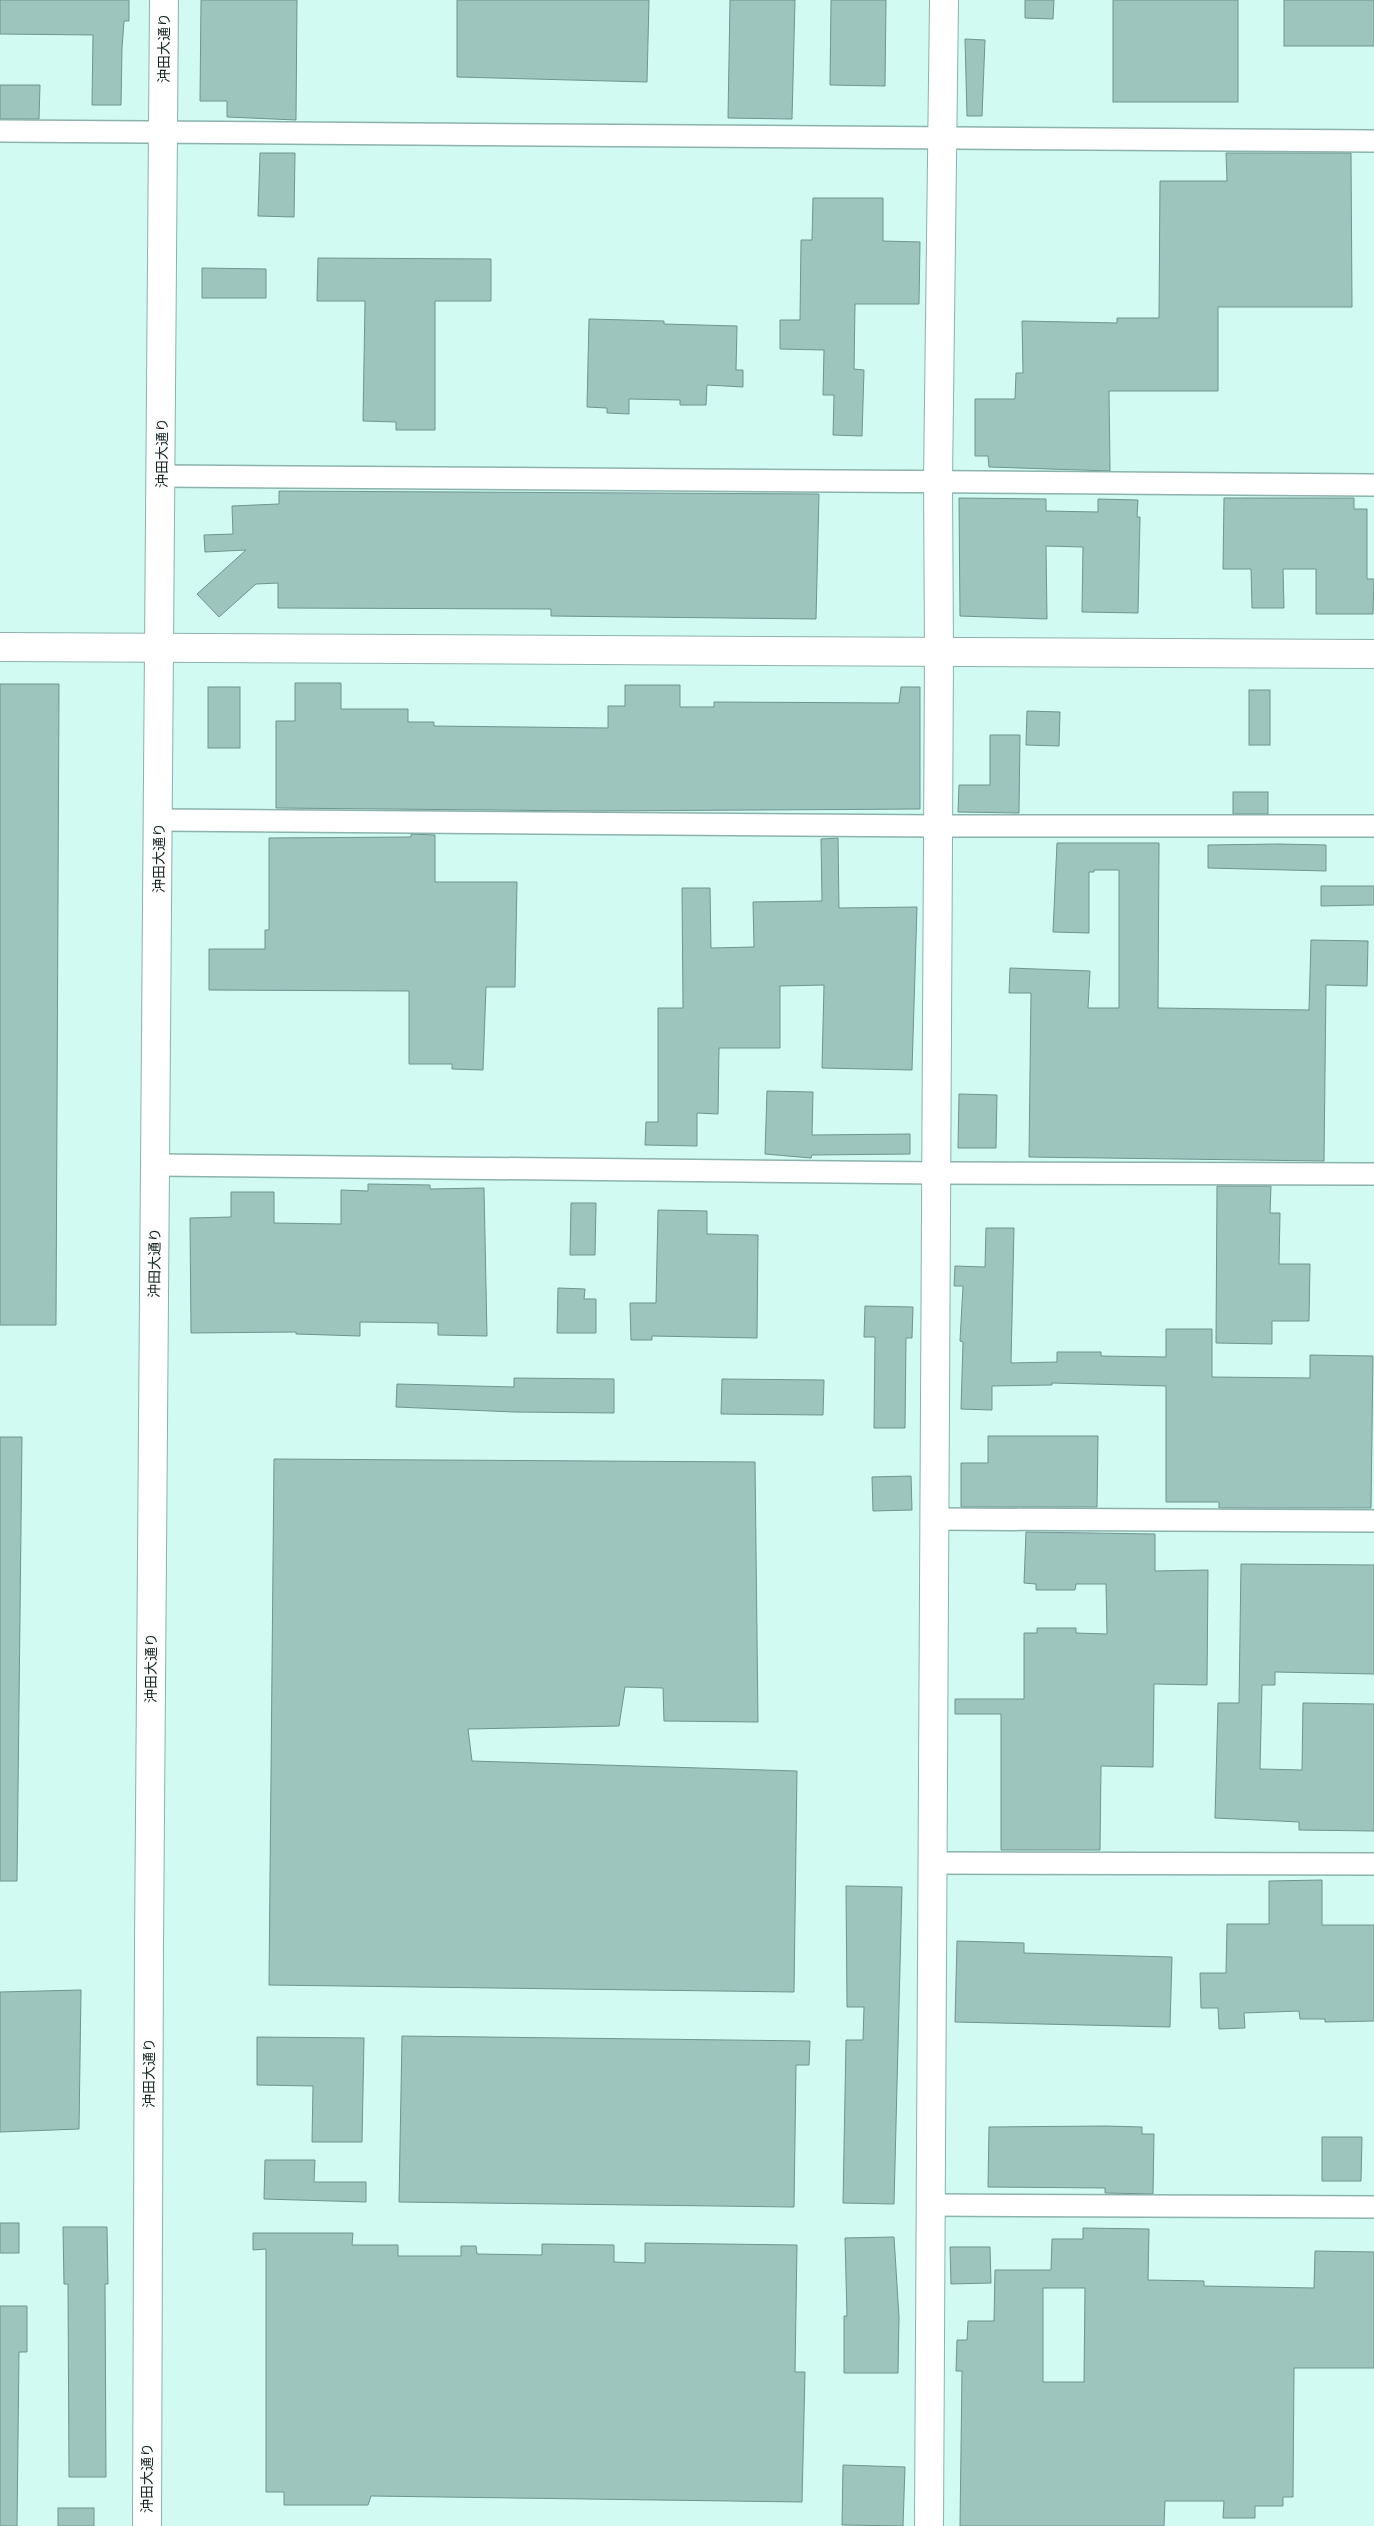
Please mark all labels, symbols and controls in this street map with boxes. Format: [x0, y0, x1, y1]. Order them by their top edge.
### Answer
street label: 沖田大通り [156, 13, 173, 83]
street label: 沖田大通り [154, 418, 171, 488]
street label: 沖田大通り [151, 823, 168, 893]
street label: 沖田大通り [146, 1228, 164, 1298]
street label: 沖田大通り [143, 1633, 160, 1703]
street label: 沖田大通り [141, 2038, 158, 2108]
street label: 沖田大通り [139, 2443, 156, 2513]

